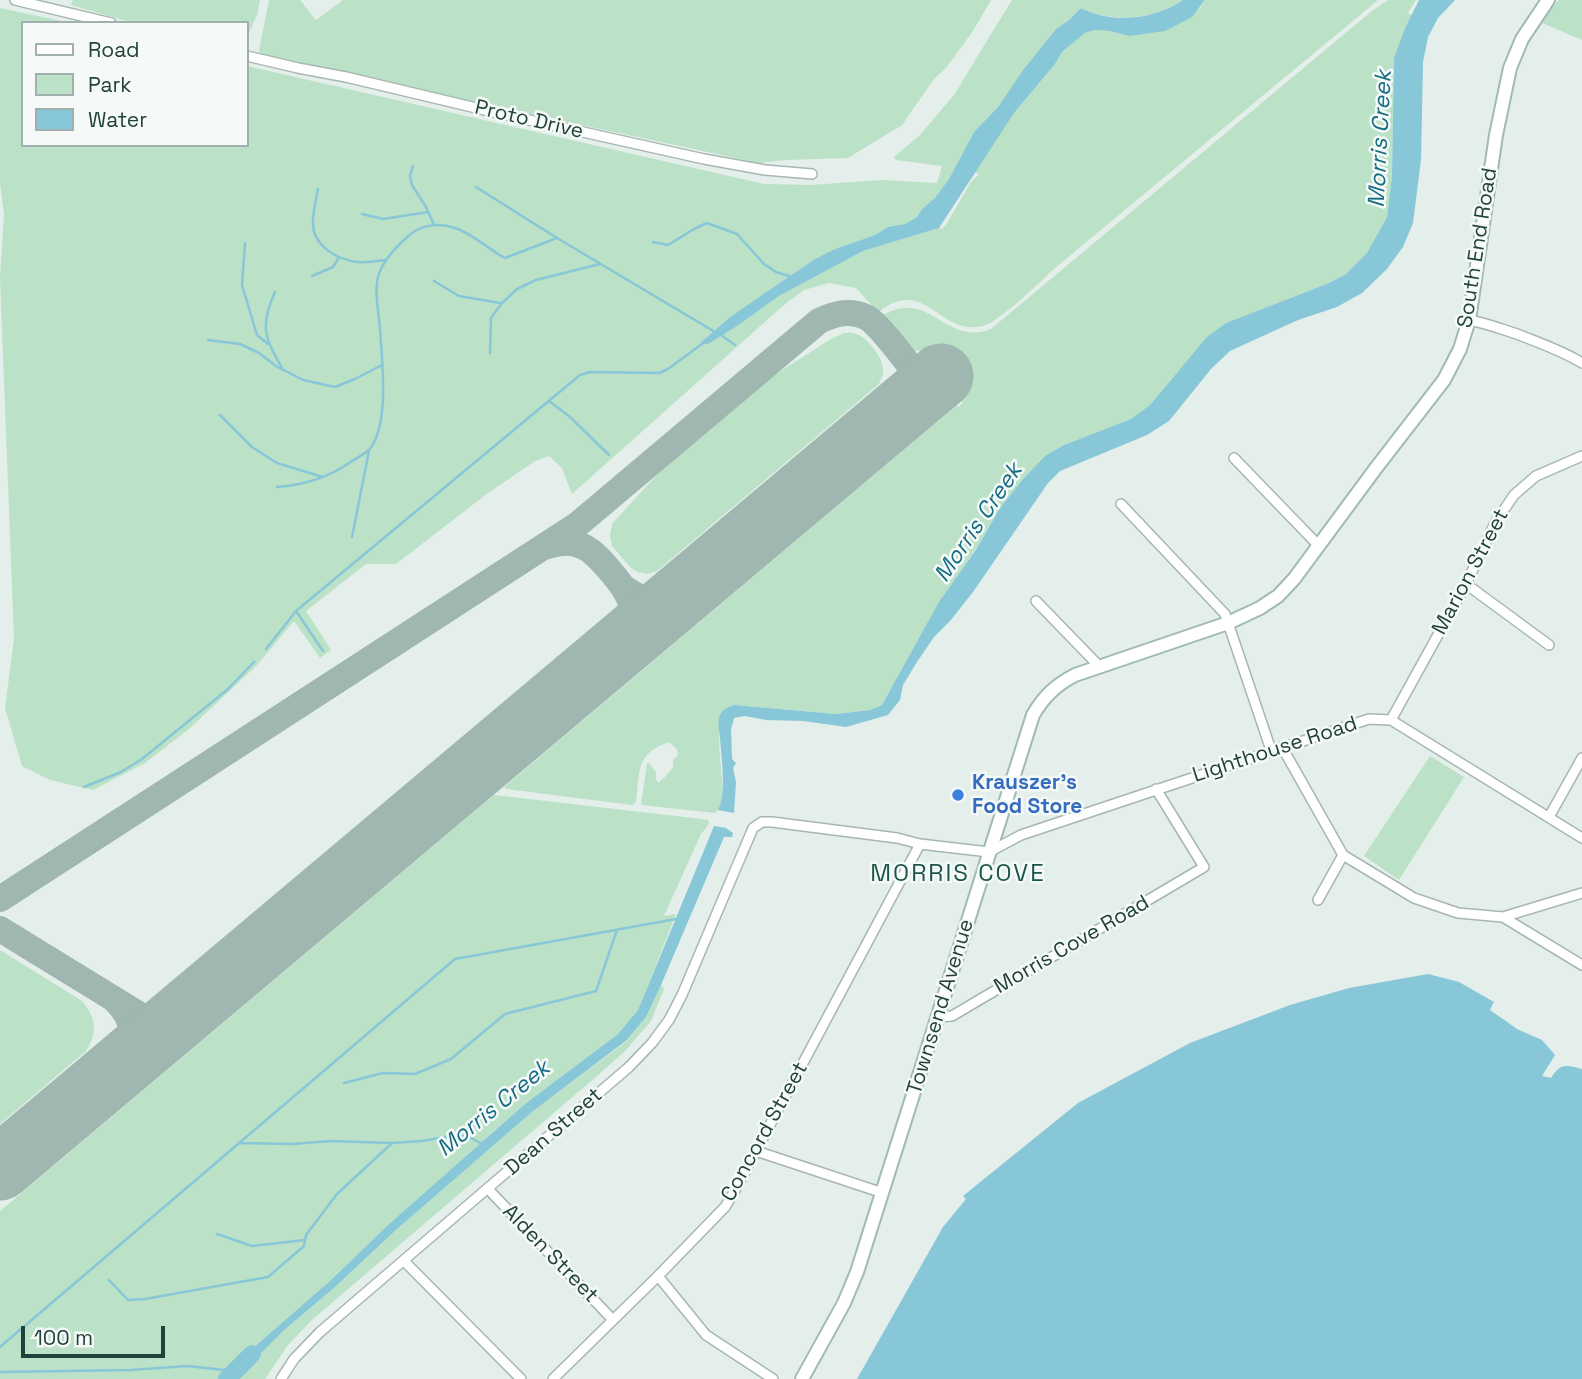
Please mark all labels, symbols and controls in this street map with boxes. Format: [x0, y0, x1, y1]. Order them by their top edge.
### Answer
legend [21, 21, 248, 147]
text: Road [88, 36, 140, 63]
water label: Morris Creek [1364, 69, 1398, 209]
text: Park [88, 71, 132, 98]
street label: Proto Drive [472, 95, 586, 145]
text: Water [88, 106, 147, 133]
street label: South End Road [1453, 166, 1503, 330]
water label: Morris Creek [929, 458, 1029, 588]
street label: Marion Street [1427, 505, 1515, 639]
street label: Lighthouse Road [1190, 712, 1360, 788]
place label: Krauszer's Food Store [972, 770, 1082, 820]
marker: Krauszer's Food Store [950, 787, 966, 803]
district label: MORRIS COVE [872, 860, 1044, 888]
street label: Morris Cove Road [990, 890, 1154, 1000]
street label: Townsend Avenue [902, 916, 980, 1098]
water label: Morris Creek [432, 1055, 556, 1163]
street label: Concord Street [716, 1058, 814, 1206]
street label: Dean Street [500, 1083, 608, 1181]
street label: Alden Street [497, 1200, 603, 1308]
scale bar [24, 1312, 168, 1356]
text: 100 m [34, 1324, 93, 1351]

